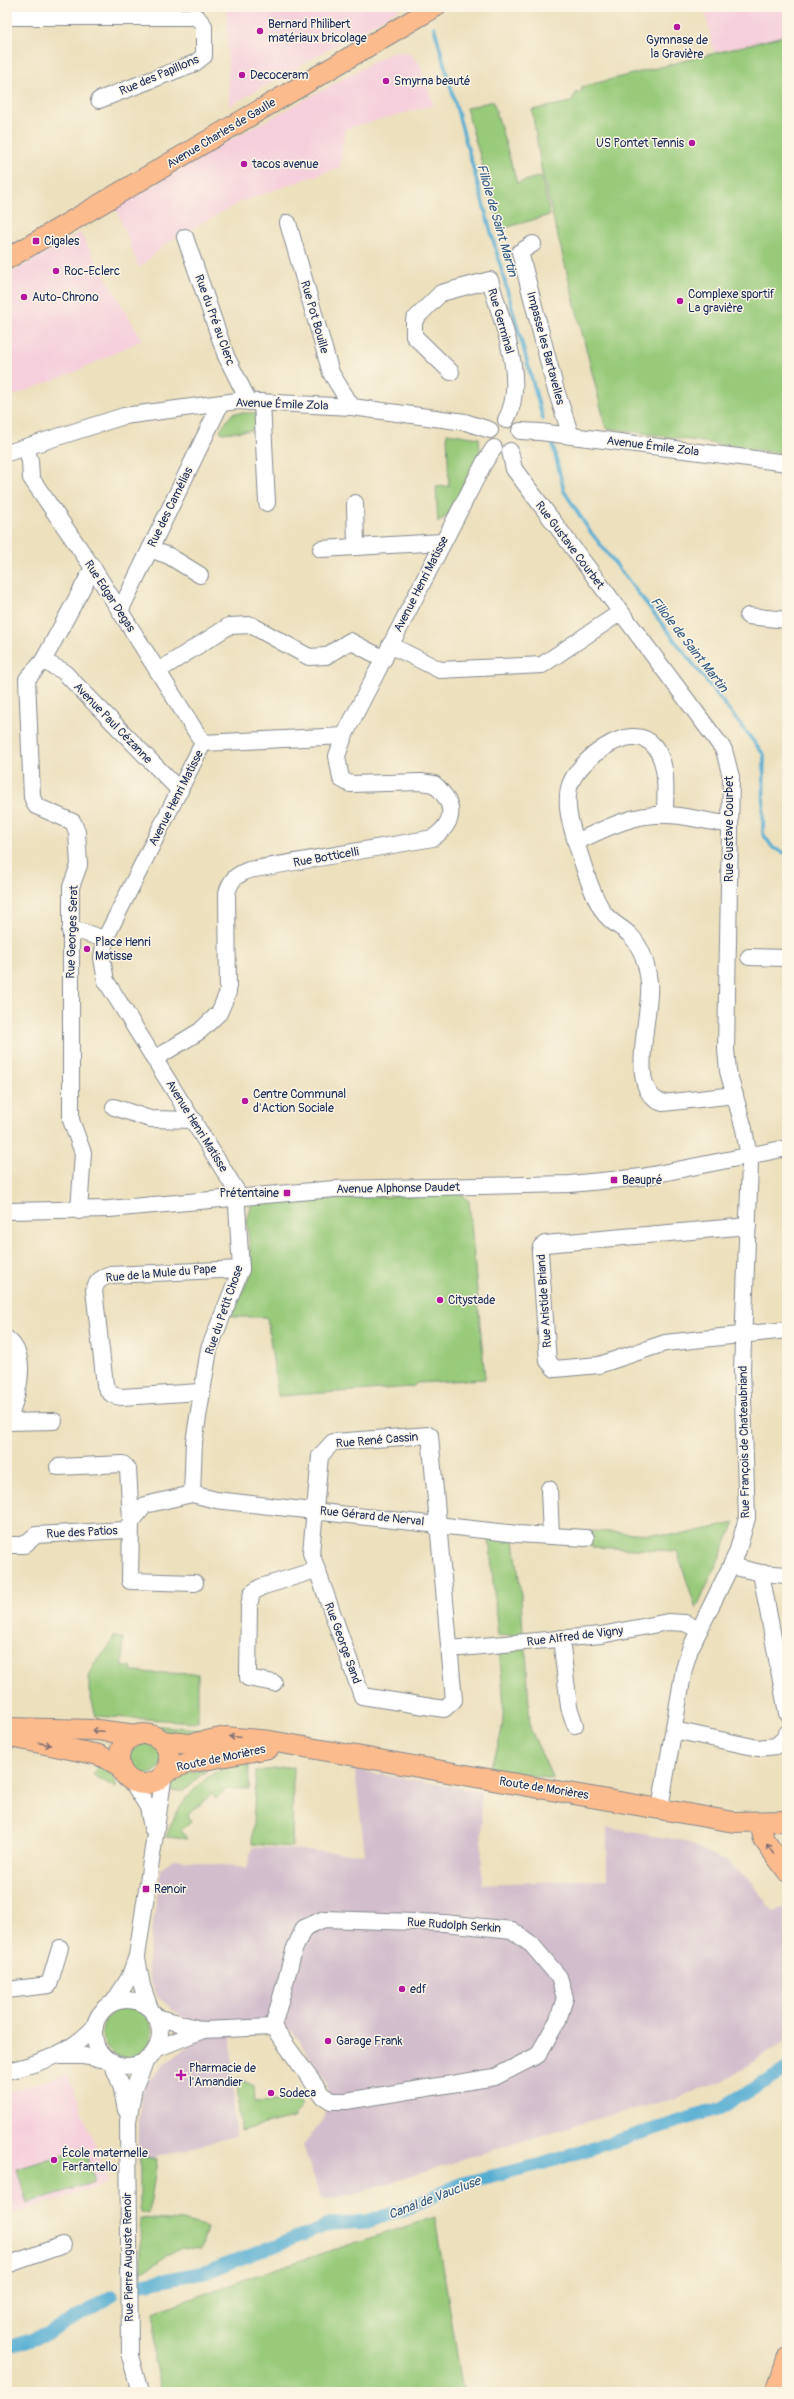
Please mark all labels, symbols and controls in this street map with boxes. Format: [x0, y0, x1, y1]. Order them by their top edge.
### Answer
place label: Bernard Philibert matériaux bricolage [268, 17, 367, 46]
marker: Gymnase de la Gravière [672, 22, 682, 32]
marker: Bernard Philibert matériaux bricolage [255, 26, 265, 36]
place label: Gymnase de la Gravière [646, 33, 708, 62]
street label: Rue des Papillons [117, 52, 202, 99]
place label: Decoceram [250, 68, 309, 83]
marker: Decoceram [237, 70, 247, 80]
place label: Smyrna beauté [394, 74, 470, 89]
marker: Smyrna beauté [381, 76, 391, 86]
street label: Avenue Charles de Gaulle [164, 95, 279, 172]
place label: US Pontet Tennis [596, 136, 685, 151]
marker: US Pontet Tennis [687, 138, 697, 148]
place label: tacos avenue [251, 157, 318, 172]
marker: tacos avenue [239, 159, 249, 169]
water label: Filiole de Saint Martin [473, 162, 521, 279]
place label: Cigales [44, 234, 80, 249]
marker: Cigales [31, 236, 41, 246]
place label: Roc-Eclerc [64, 264, 120, 279]
marker: Roc-Eclerc [51, 266, 61, 276]
street label: Rue du Pré au Clerc [191, 272, 238, 368]
street label: Rue Pot Bouille [297, 279, 332, 355]
street label: Rue Germinal [484, 287, 517, 356]
place label: Complexe sportif La gravière [688, 287, 775, 316]
place label: Auto-Chrono [32, 290, 99, 305]
street label: Impasse les Bartavelles [523, 290, 568, 407]
marker: Auto-Chrono [19, 292, 29, 302]
marker: Complexe sportif La gravière [675, 296, 685, 306]
street label: Avenue Émile Zola [235, 394, 329, 414]
street label: Avenue Émile Zola [606, 432, 701, 460]
street label: Rue des Camélias [145, 464, 197, 550]
street label: Rue Gustave Courbet [532, 498, 608, 592]
street label: Avenue Henri Matisse [391, 534, 452, 635]
street label: Rue Edgar Degas [81, 558, 139, 635]
water label: Filiole de Saint Martin [647, 594, 732, 696]
street label: Avenue Paul Cézanne [70, 680, 155, 767]
street label: Avenue Henri Matisse [146, 748, 207, 849]
street label: Rue Gustave Courbet [722, 776, 737, 882]
street label: Rue Botticelli [292, 844, 360, 871]
street label: Rue Georges Serat [63, 885, 82, 979]
place label: Place Henri Matisse [95, 935, 151, 964]
marker: Place Henri Matisse [82, 944, 92, 954]
street label: Avenue Henri Matisse [162, 1078, 231, 1175]
place label: Centre Communal d'Action Sociale [253, 1087, 346, 1116]
marker: Centre Communal d'Action Sociale [240, 1096, 250, 1106]
place label: Beaupré [622, 1173, 662, 1188]
marker: Beaupré [609, 1175, 619, 1185]
street label: Avenue Alphonse Daudet [336, 1180, 460, 1197]
place label: Prétentaine [220, 1186, 279, 1201]
marker: Prétentaine [282, 1188, 292, 1198]
street label: Rue Aristide Briand [534, 1254, 555, 1348]
street label: Rue de la Mule du Pape [105, 1261, 217, 1286]
street label: Rue du Petit Chose [202, 1263, 247, 1357]
place label: Citystade [448, 1293, 495, 1308]
marker: Citystade [435, 1295, 445, 1305]
street label: Rue François de Chateaubriand [736, 1365, 753, 1519]
street label: Rue René Cassin [335, 1429, 419, 1452]
street label: Rue Gérard de Nerval [319, 1504, 425, 1529]
street label: Rue des Patios [46, 1523, 119, 1542]
street label: Rue George Sand [321, 1600, 364, 1686]
street label: Rue Alfred de Vigny [526, 1623, 624, 1650]
one-way arrow [92, 1727, 105, 1734]
one-way arrow [229, 1734, 242, 1741]
one-way arrow [38, 1741, 51, 1749]
street label: Route de Morières [175, 1742, 268, 1775]
street label: Route de Morières [498, 1774, 590, 1803]
one-way arrow [766, 1843, 774, 1854]
place label: Renoir [154, 1882, 187, 1897]
marker: Renoir [141, 1884, 151, 1894]
street label: Rue Rudolph Serkin [406, 1915, 502, 1936]
place label: edf [410, 1982, 427, 1997]
marker: edf [397, 1984, 407, 1994]
place label: Garage Frank [336, 2034, 402, 2049]
marker: Garage Frank [323, 2036, 333, 2046]
place label: Pharmacie de l'Amandier [189, 2061, 256, 2090]
marker: Pharmacie de l'Amandier [176, 2070, 186, 2080]
place label: Sodeca [279, 2086, 316, 2101]
marker: Sodeca [266, 2088, 276, 2098]
place label: École maternelle Farfantello [62, 2145, 148, 2175]
marker: École maternelle Farfantello [49, 2155, 59, 2165]
water label: Canal de Vaucluse [386, 2172, 484, 2223]
street label: Rue Pierre Auguste Renoir [120, 2191, 137, 2322]

